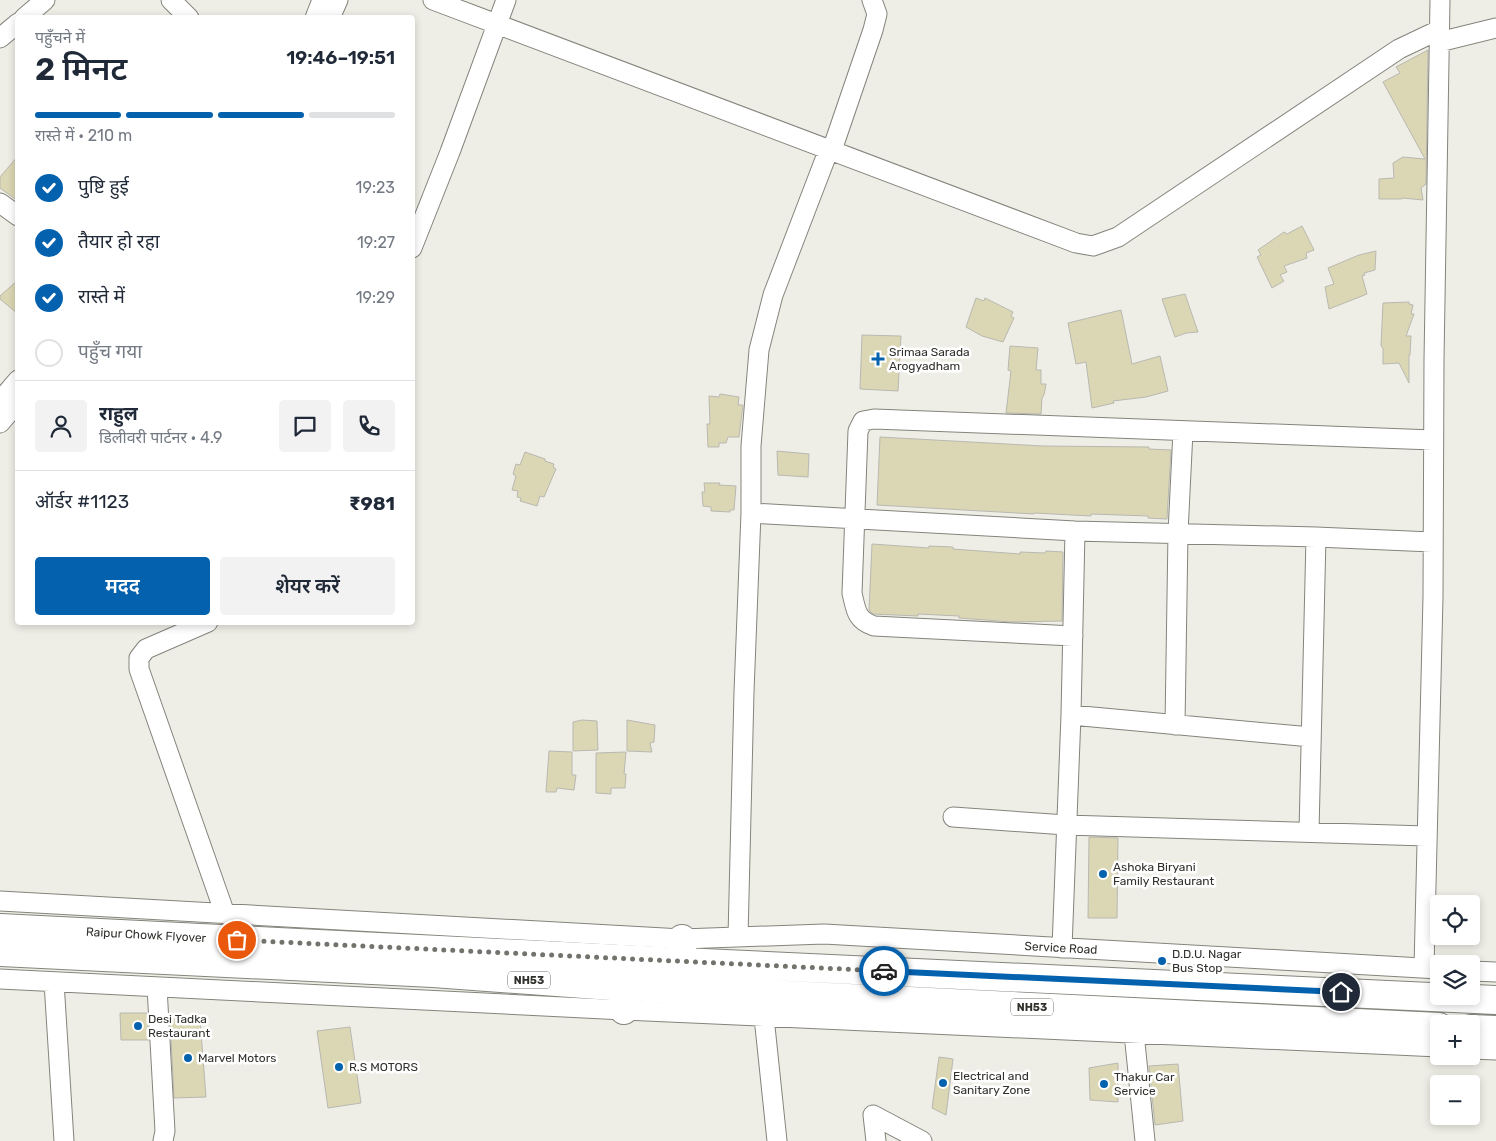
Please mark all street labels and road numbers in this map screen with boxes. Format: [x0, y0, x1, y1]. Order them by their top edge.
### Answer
street label: Raipur Chowk Flyover [86, 925, 207, 945]
street label: Service Road [1024, 939, 1098, 957]
road number: NH53 [508, 972, 550, 988]
road number: NH53 [1011, 999, 1053, 1016]

